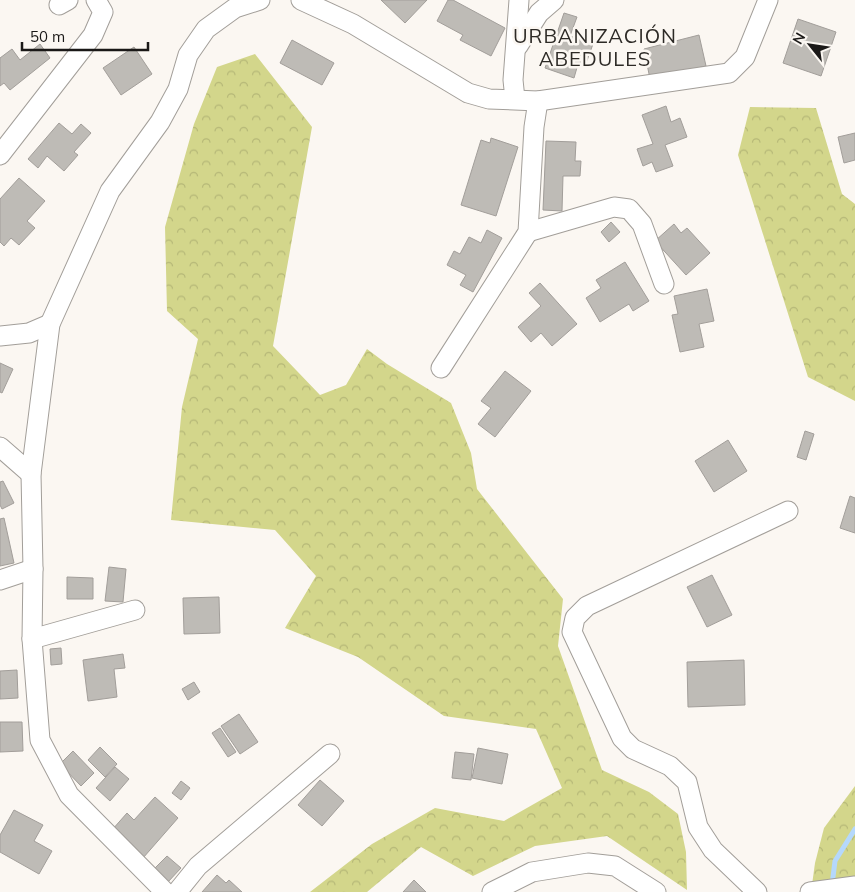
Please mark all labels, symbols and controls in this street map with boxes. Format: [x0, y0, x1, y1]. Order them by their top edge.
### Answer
scale bar [22, 20, 149, 52]
north arrow [785, 20, 835, 70]
district label: URBANIZACIÓN ABEDULES [513, 23, 677, 71]
text: 50 m [30, 27, 65, 46]
text: N [788, 29, 809, 48]

